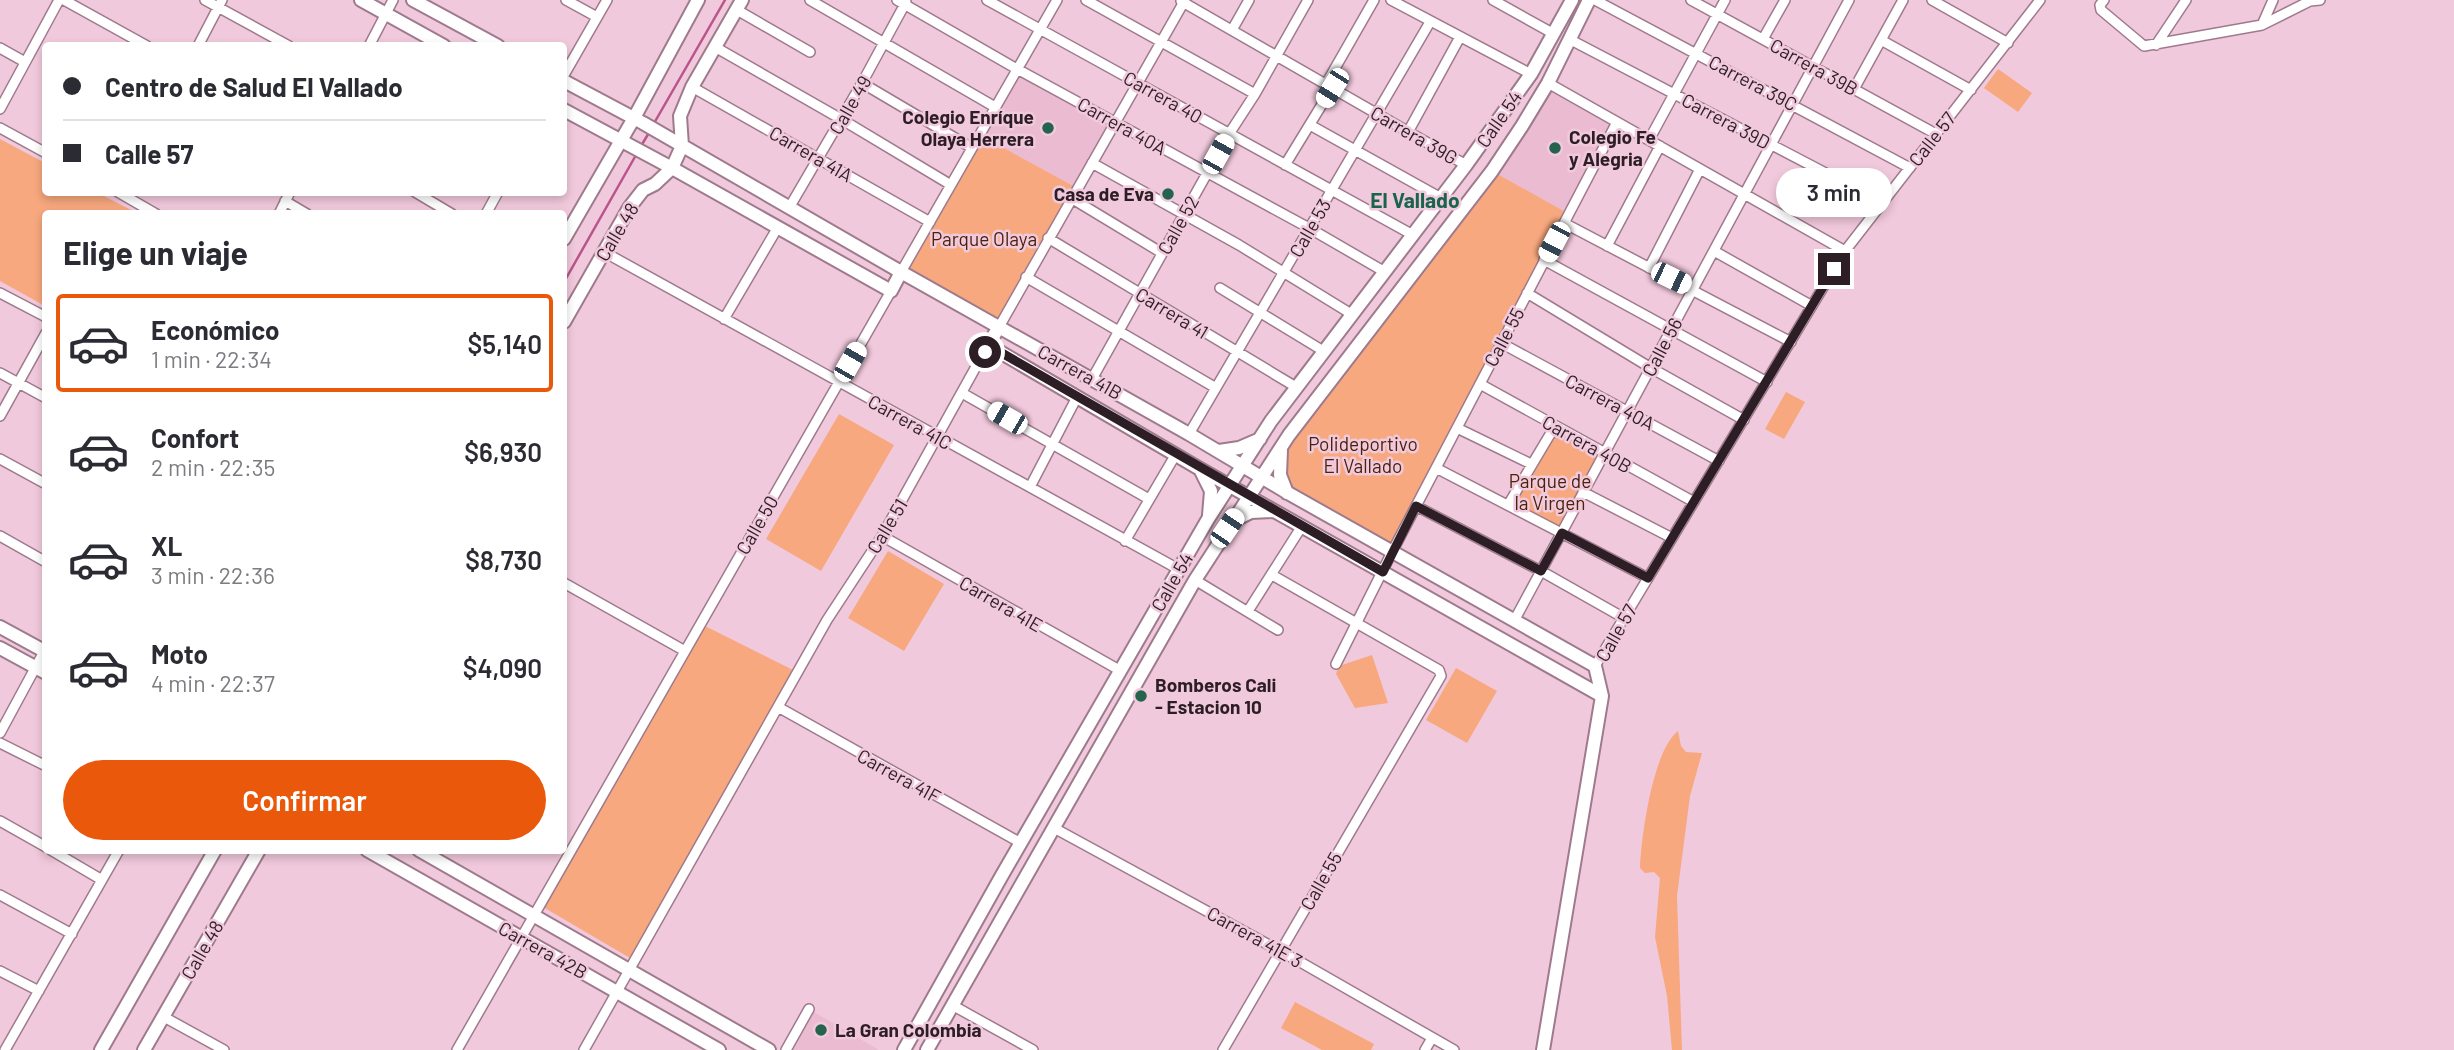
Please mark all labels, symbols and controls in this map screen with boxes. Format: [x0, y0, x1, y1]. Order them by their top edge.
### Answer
street label: Carrera 39B [1766, 33, 1862, 100]
street label: Carrera 39C [1705, 50, 1801, 115]
car [1312, 65, 1353, 111]
street label: Carrera 40 [1120, 66, 1207, 128]
text: Centro de Salud El Vallado [105, 71, 403, 102]
street label: Calle 49 [824, 71, 876, 138]
street label: Calle 54 [1471, 86, 1526, 152]
street label: Carrera 39D [1678, 88, 1774, 153]
street label: Carrera 40A [1074, 92, 1171, 159]
street label: Carrera 39G [1367, 100, 1462, 169]
place label: Colegio Enríque Olaya Herrera [902, 105, 1034, 150]
street label: Calle 57 [1903, 107, 1960, 170]
marker: Colegio Enríque Olaya Herrera [1040, 120, 1056, 136]
street label: Carrera 41A [766, 121, 857, 187]
place label: Colegio Fe y Alegria [1569, 125, 1656, 170]
car [1199, 131, 1238, 177]
text: Calle 57 [105, 138, 193, 169]
marker: Colegio Fe y Alegria [1547, 140, 1563, 156]
callout: 3 min [1776, 168, 1892, 216]
text: 3 min [1807, 178, 1861, 206]
place label: Casa de Eva [1054, 182, 1154, 205]
marker: Casa de Eva [1160, 186, 1176, 202]
district label: El Vallado [1370, 187, 1460, 212]
street label: Calle 52 [1152, 191, 1203, 258]
street label: Calle 53 [1284, 195, 1335, 261]
street label: Calle 48 [590, 198, 643, 265]
car [1535, 219, 1574, 265]
park label: Parque Olaya [931, 227, 1037, 250]
text: Elige un viaje [63, 233, 248, 271]
route end [1818, 253, 1850, 285]
car [1648, 259, 1695, 297]
street label: Carrera 41 [1132, 282, 1213, 343]
street label: Calle 55 [1479, 303, 1529, 370]
icon: car [67, 312, 130, 375]
street label: Calle 56 [1637, 313, 1687, 380]
text: Económico [151, 314, 280, 345]
text: $5,140 [467, 328, 542, 359]
route start [969, 336, 1001, 368]
car [831, 339, 870, 385]
street label: Carrera 41B [1034, 339, 1126, 404]
text: 1 min · 22:34 [151, 345, 272, 373]
street label: Carrera 40A [1562, 368, 1659, 435]
street label: Carrera 41C [864, 389, 956, 454]
car [984, 398, 1031, 438]
street label: Carrera 40B [1539, 410, 1636, 477]
icon: car [67, 420, 130, 483]
text: Confort [151, 422, 239, 453]
park label: Polideportivo El Vallado [1308, 432, 1418, 477]
text: $6,930 [464, 436, 542, 467]
text: 2 min · 22:35 [151, 453, 275, 481]
park label: Parque de la Virgen [1509, 469, 1591, 514]
street label: Calle 50 [731, 491, 783, 558]
street label: Calle 51 [861, 494, 912, 557]
car [1207, 505, 1248, 551]
icon: car [67, 528, 130, 591]
text: XL [151, 530, 182, 561]
text: $8,730 [465, 544, 542, 575]
street label: Calle 54 [1146, 548, 1198, 615]
text: 3 min · 22:36 [151, 561, 275, 589]
street label: Carrera 41E [956, 571, 1047, 637]
street label: Calle 57 [1590, 600, 1641, 666]
icon: car [67, 636, 130, 699]
text: Moto [151, 638, 208, 669]
text: $4,090 [463, 652, 542, 683]
text: 4 min · 22:37 [151, 669, 275, 697]
place label: Bomberos Cali - Estacion 10 [1155, 673, 1276, 718]
marker: Bomberos Cali - Estacion 10 [1133, 688, 1149, 704]
street label: Carrera 41F [854, 743, 945, 808]
button: Confirmar [63, 760, 546, 840]
street label: Calle 55 [1295, 848, 1346, 914]
street label: Carrera 41E 3 [1203, 901, 1307, 972]
street label: Calle 48 [176, 916, 228, 983]
street label: Carrera 42B [495, 916, 592, 983]
place label: La Gran Colombia [835, 1018, 982, 1041]
marker: La Gran Colombia [813, 1022, 829, 1038]

